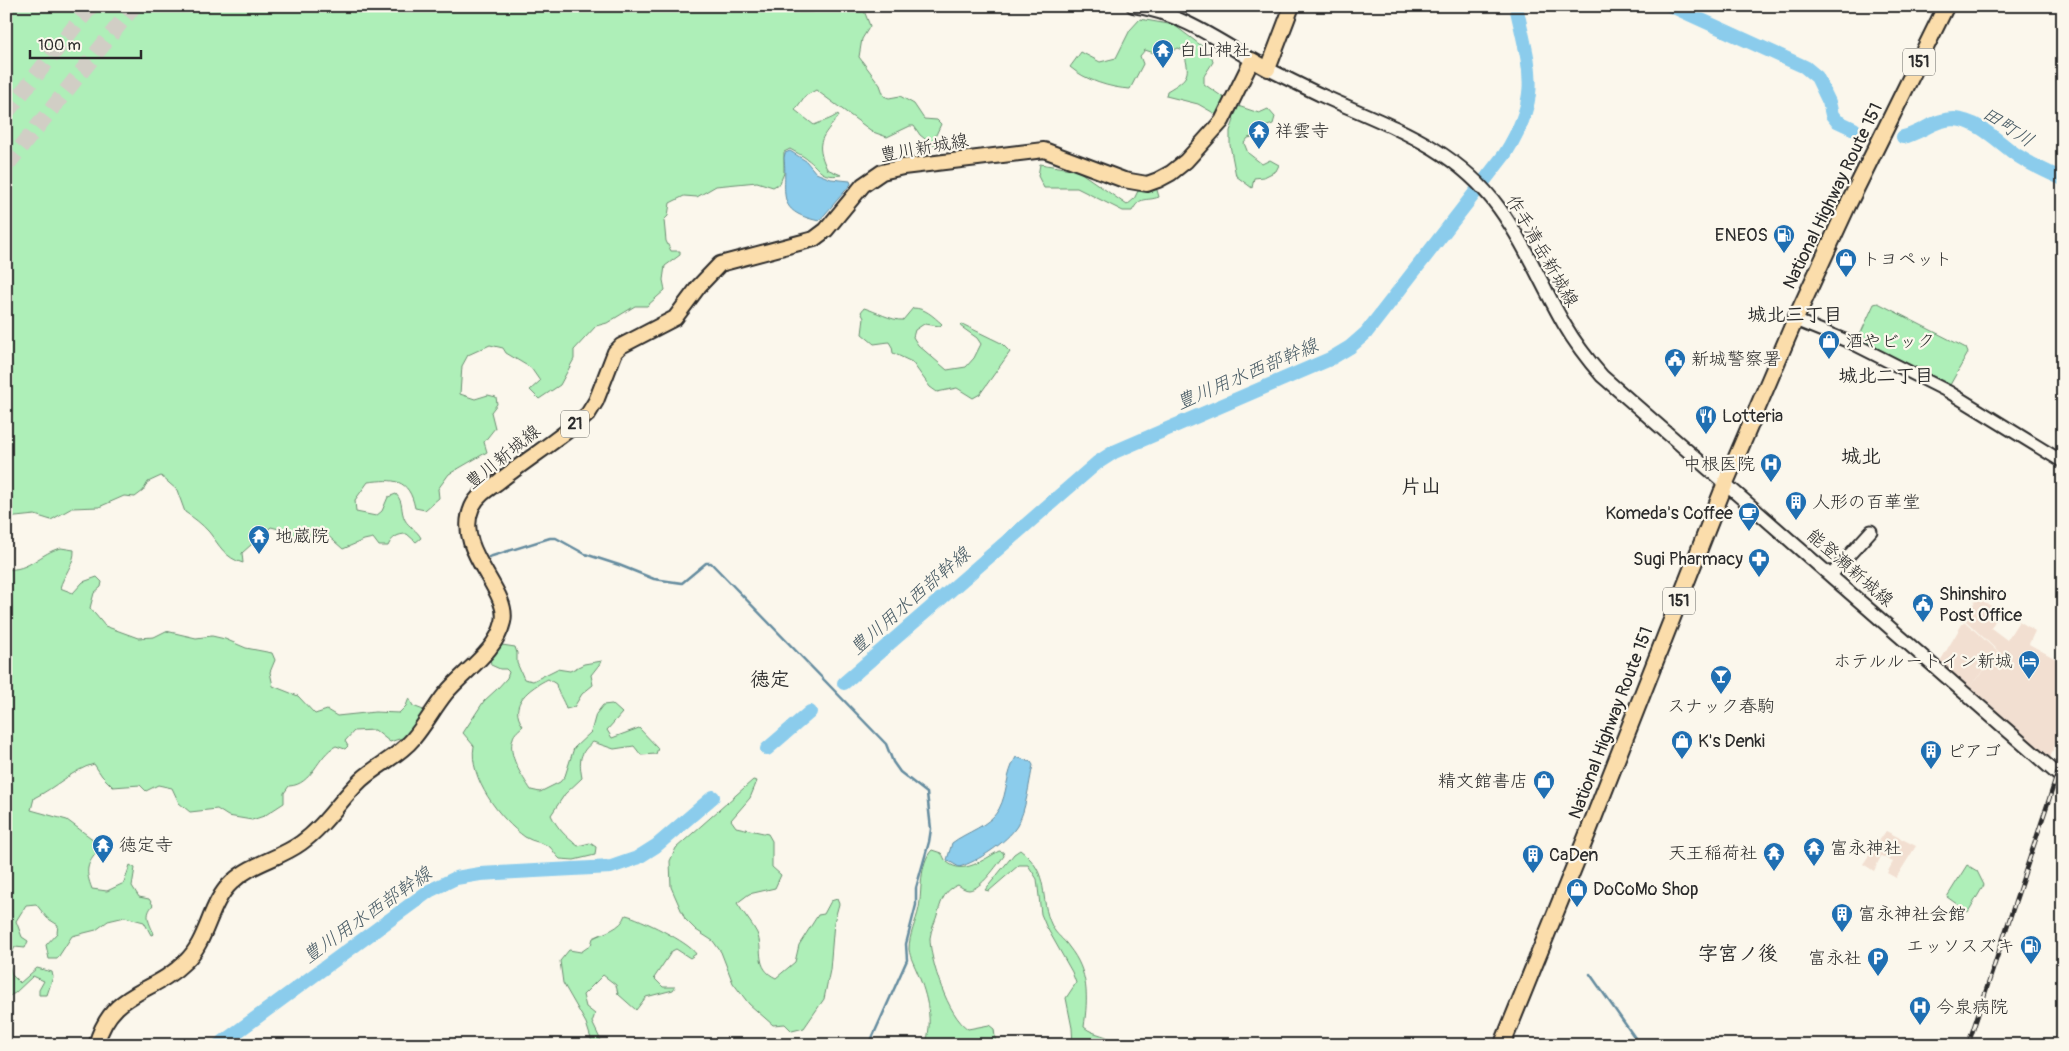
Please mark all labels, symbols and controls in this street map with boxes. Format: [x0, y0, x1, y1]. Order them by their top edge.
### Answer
scale bar [30, 28, 141, 60]
text: 100 m [38, 36, 81, 55]
temple icon: 白山神社 [1151, 38, 1175, 69]
place label: 白山神社 [1179, 39, 1251, 62]
road number: 151 [1903, 48, 1935, 76]
street label: National Highway Route 151 [1778, 99, 1888, 293]
water label: 田町川 [1978, 101, 2038, 153]
temple icon: 祥雲寺 [1247, 119, 1271, 150]
place label: 祥雲寺 [1275, 120, 1329, 143]
street label: 豊川新城線 [878, 129, 970, 167]
street label: 作手清岳新城線 [1501, 191, 1583, 311]
fuel station icon: ENEOS [1772, 223, 1796, 254]
place label: ENEOS [1715, 224, 1768, 247]
shop icon: トヨペット [1834, 247, 1858, 278]
place label: トヨペット [1862, 248, 1952, 271]
district label: 城北三丁目 [1747, 303, 1843, 327]
shop icon: 酒やビック [1817, 329, 1841, 360]
place label: 酒やビック [1845, 330, 1935, 353]
water label: 豊川用水西部幹線 [1172, 333, 1323, 415]
public building icon: 新城警察署 [1663, 347, 1687, 378]
place label: 新城警察署 [1691, 348, 1781, 371]
district label: 城北二丁目 [1838, 364, 1934, 388]
restaurant icon: Lotteria [1694, 404, 1718, 435]
place label: Lotteria [1722, 405, 1783, 428]
road number: 21 [561, 410, 589, 438]
street label: 豊川新城線 [461, 420, 545, 494]
district label: 城北 [1841, 444, 1881, 469]
hospital icon: 中根医院 [1759, 452, 1783, 483]
place label: 中根医院 [1683, 453, 1755, 476]
district label: 片山 [1401, 474, 1441, 499]
building icon: 人形の百華堂 [1784, 490, 1808, 521]
place label: 人形の百華堂 [1812, 491, 1920, 514]
cafe icon: Komeda's Coffee [1737, 501, 1761, 532]
place label: Komeda's Coffee [1605, 502, 1733, 525]
temple icon: 地蔵院 [247, 524, 271, 555]
street label: 能登瀬新城線 [1802, 524, 1898, 612]
place label: 地蔵院 [275, 525, 329, 548]
water label: 豊川用水西部幹線 [845, 541, 976, 660]
pharmacy icon: Sugi Pharmacy [1747, 547, 1771, 578]
place label: Sugi Pharmacy [1633, 548, 1743, 571]
place label: Shinshiro Post Office [1939, 583, 2022, 627]
road number: 151 [1663, 588, 1695, 614]
public building icon: Shinshiro Post Office [1911, 592, 1935, 623]
street label: National Highway Route 151 [1564, 624, 1658, 822]
hotel icon: ホテルルートイン新城 [2017, 649, 2041, 680]
place label: ホテルルートイン新城 [1833, 650, 2013, 673]
bar icon: スナック春駒 [1709, 664, 1733, 695]
district label: 徳定 [750, 667, 790, 692]
place label: スナック春駒 [1667, 695, 1775, 718]
shop icon: K's Denki [1670, 729, 1694, 760]
place label: K's Denki [1698, 730, 1765, 753]
building icon: ピアゴ [1919, 739, 1943, 770]
place label: ピアゴ [1947, 740, 2001, 763]
shop icon: 精文館書店 [1532, 769, 1556, 800]
place label: 精文館書店 [1438, 770, 1528, 793]
temple icon: 徳定寺 [91, 833, 115, 864]
place label: 徳定寺 [119, 834, 173, 857]
temple icon: 富永神社 [1802, 836, 1826, 867]
place label: 富永神社 [1830, 837, 1902, 860]
temple icon: 天王稲荷社 [1762, 841, 1786, 872]
place label: 天王稲荷社 [1668, 842, 1758, 865]
building icon: CaDen [1521, 843, 1545, 874]
place label: CaDen [1549, 844, 1598, 867]
water label: 豊川用水西部幹線 [298, 861, 437, 968]
shop icon: DoCoMo Shop [1565, 877, 1589, 908]
place label: DoCoMo Shop [1593, 878, 1699, 901]
building icon: 富永神社会館 [1830, 902, 1854, 933]
place label: 富永神社会館 [1858, 903, 1966, 926]
fuel station icon: エッソスズキ [2019, 934, 2043, 965]
place label: エッソスズキ [1906, 935, 2015, 958]
district label: 字宮ノ後 [1698, 941, 1778, 966]
parking icon: 富永社 [1866, 946, 1890, 977]
place label: 富永社 [1808, 947, 1862, 970]
hospital icon: 今泉病院 [1908, 995, 1932, 1026]
place label: 今泉病院 [1936, 996, 2008, 1019]

